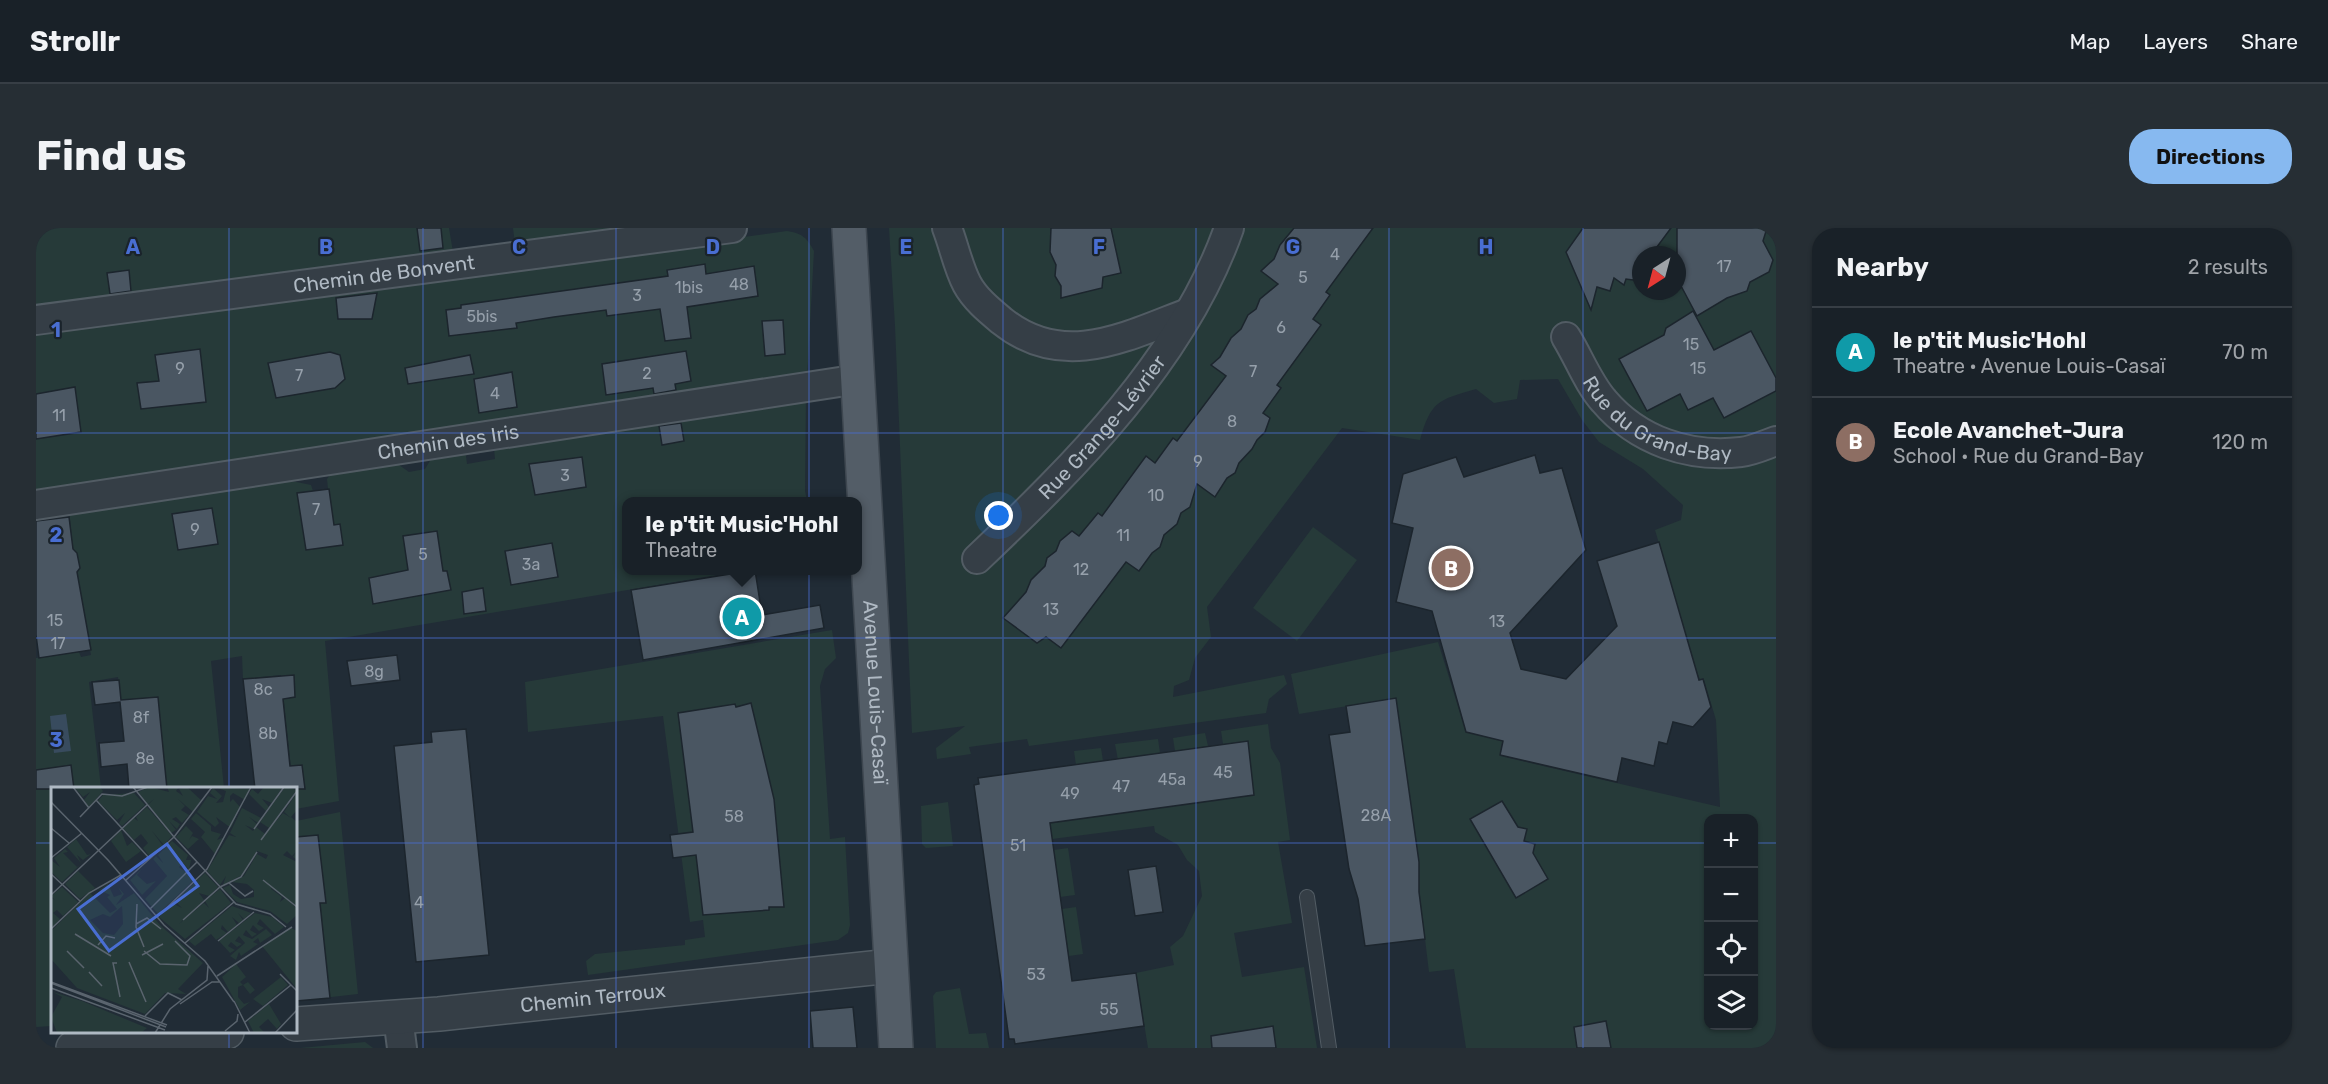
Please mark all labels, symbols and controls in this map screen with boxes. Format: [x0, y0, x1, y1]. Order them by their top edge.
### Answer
text: Strollr [30, 25, 120, 58]
text: Map [2069, 29, 2110, 54]
text: Layers [2143, 29, 2208, 54]
text: Share [2241, 29, 2298, 54]
button: Directions [2129, 129, 2292, 184]
text: Find us [36, 131, 187, 181]
text: A [126, 235, 141, 259]
text: B [319, 235, 333, 259]
text: C [512, 235, 526, 259]
text: D [706, 235, 720, 259]
text: E [900, 235, 912, 259]
text: F [1093, 235, 1105, 259]
text: G [1286, 235, 1300, 259]
text: H [1479, 235, 1493, 259]
house number: 4 [1330, 245, 1340, 264]
north arrow [1632, 246, 1686, 300]
street label: Chemin de Bonvent [292, 250, 476, 298]
text: Nearby [1836, 252, 1929, 283]
text: 2 results [2188, 255, 2268, 279]
house number: 17 [1716, 257, 1732, 276]
house number: 5 [1298, 268, 1308, 287]
house number: 48 [729, 275, 749, 294]
house number: 1bis [675, 278, 703, 297]
house number: 3 [632, 286, 642, 305]
house number: 5bis [466, 307, 498, 326]
text: 1 [51, 318, 61, 342]
house number: 6 [1276, 318, 1286, 337]
text: le p'tit Music'Hohl [1893, 327, 2086, 354]
house number: 15 [1683, 335, 1699, 354]
text: A [1848, 340, 1863, 364]
text: 70 m [2222, 340, 2268, 364]
street label: Rue Grange-Lévrier [1034, 350, 1171, 504]
text: Theatre · Avenue Louis-Casaï [1893, 354, 2165, 378]
house number: 9 [175, 359, 185, 378]
house number: 15 [1690, 359, 1706, 378]
house number: 7 [1249, 362, 1257, 381]
house number: 2 [642, 364, 652, 383]
house number: 7 [295, 366, 303, 385]
street label: Rue du Grand-Bay [1578, 372, 1732, 465]
house number: 4 [490, 384, 500, 403]
house number: 11 [52, 406, 66, 425]
house number: 8 [1227, 412, 1237, 431]
text: Ecole Avanchet-Jura [1893, 417, 2124, 444]
street label: Chemin des Iris [376, 419, 521, 465]
text: B [1848, 430, 1863, 454]
text: 120 m [2212, 430, 2268, 454]
text: School · Rue du Grand-Bay [1893, 444, 2144, 468]
house number: 9 [1193, 452, 1203, 471]
house number: 3 [560, 466, 570, 485]
house number: 10 [1147, 486, 1165, 505]
popup [622, 497, 862, 575]
house number: 7 [312, 500, 320, 519]
your location [984, 501, 1013, 530]
text: le p'tit Music'Hohl [645, 511, 839, 538]
house number: 9 [190, 520, 200, 539]
text: 2 [50, 523, 63, 547]
house number: 11 [1116, 526, 1130, 545]
text: Theatre [645, 538, 717, 562]
house number: 5 [418, 545, 428, 564]
pin: B [1432, 546, 1470, 590]
house number: 3a [522, 555, 540, 574]
house number: 12 [1073, 560, 1089, 579]
pin: A [722, 594, 762, 640]
street label: Avenue Louis-Casaï [858, 599, 893, 786]
house number: 13 [1043, 600, 1059, 619]
house number: 15 [47, 611, 63, 630]
house number: 13 [1489, 612, 1505, 631]
house number: 17 [50, 634, 66, 653]
house number: 8g [364, 662, 384, 681]
house number: 8c [253, 680, 273, 699]
house number: 8f [133, 708, 150, 727]
house number: 8b [258, 724, 278, 743]
text: 3 [49, 728, 63, 752]
house number: 8e [135, 749, 155, 768]
house number: 45 [1213, 763, 1233, 782]
house number: 45a [1158, 770, 1186, 789]
house number: 47 [1112, 777, 1130, 796]
house number: 49 [1060, 784, 1080, 803]
inset map [51, 787, 297, 1033]
house number: 28A [1361, 806, 1391, 825]
house number: 58 [724, 807, 744, 826]
map controls [1704, 814, 1758, 1030]
button: + [1704, 814, 1758, 868]
house number: 51 [1010, 836, 1026, 855]
button: − [1704, 868, 1758, 922]
house number: 4 [414, 893, 424, 912]
button: locate [1704, 922, 1758, 976]
house number: 53 [1026, 965, 1046, 984]
button: layers [1704, 976, 1758, 1030]
street label: Chemin Terroux [519, 978, 667, 1017]
house number: 55 [1099, 1000, 1119, 1019]

